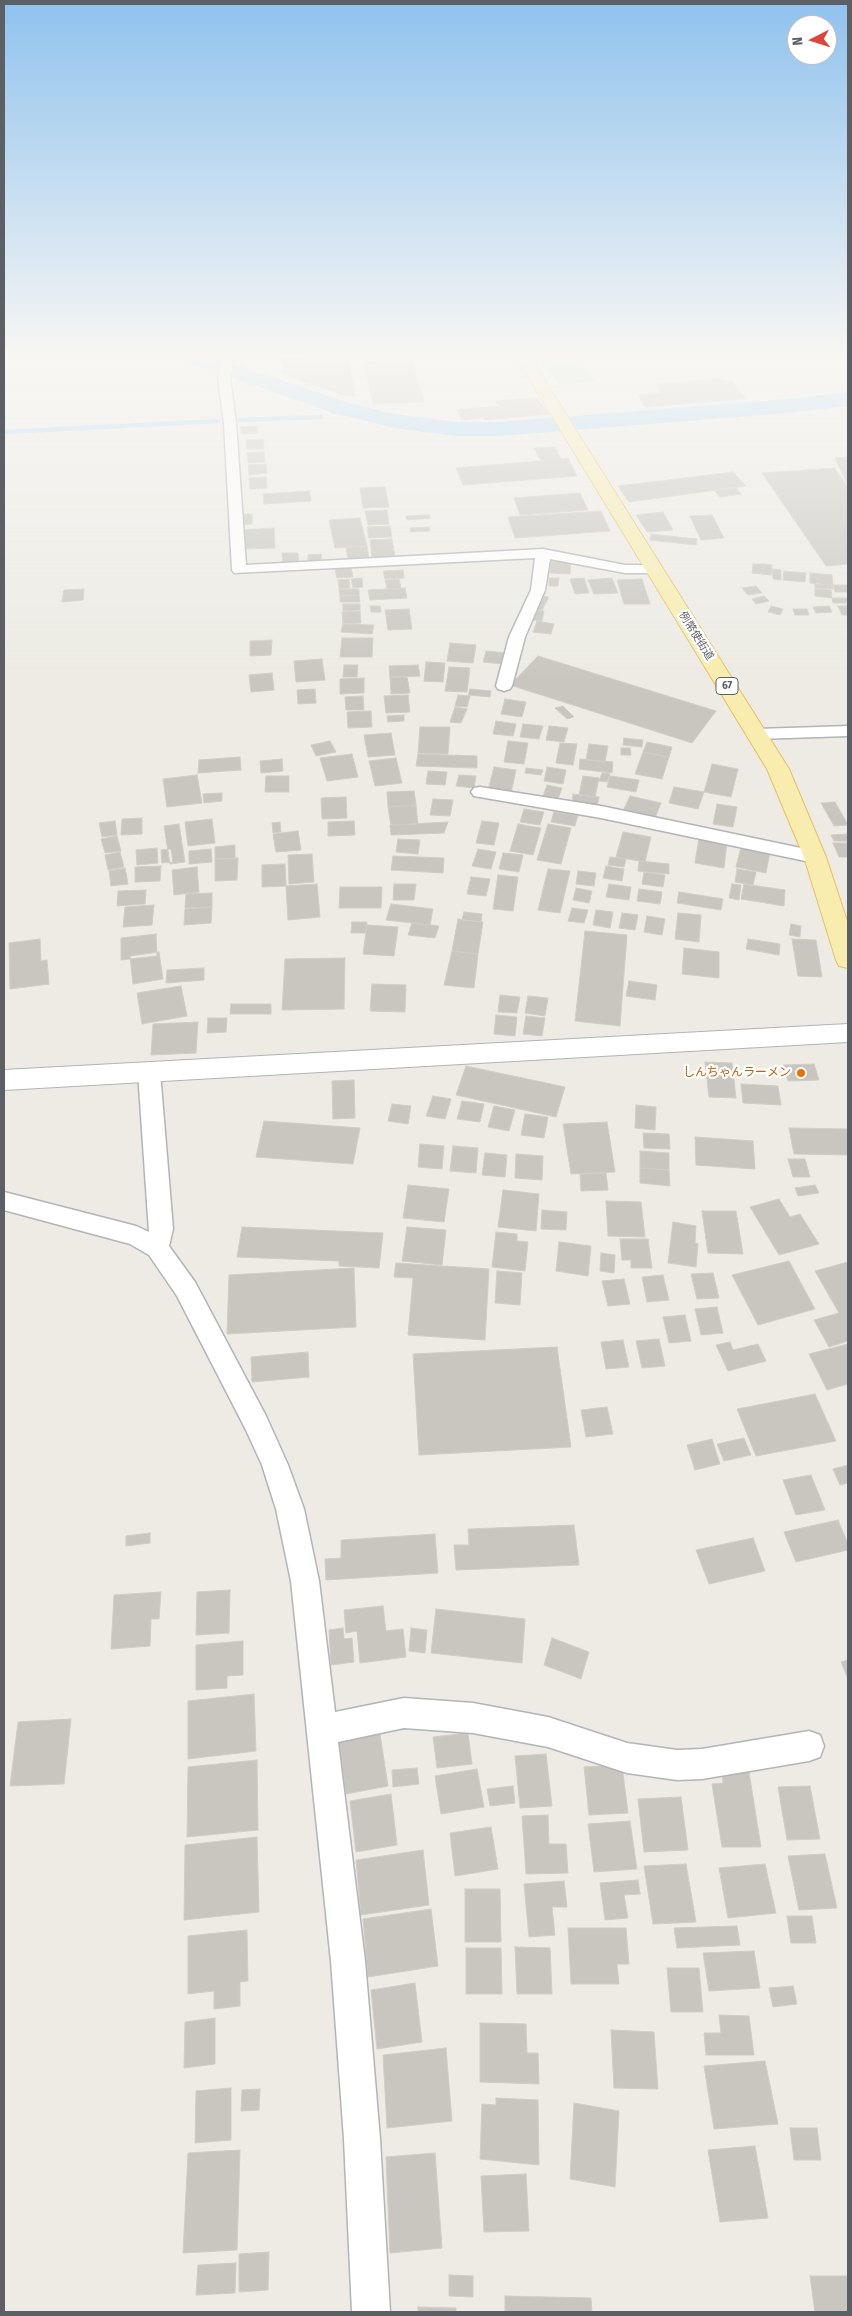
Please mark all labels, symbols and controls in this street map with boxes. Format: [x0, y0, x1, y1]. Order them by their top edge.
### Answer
north arrow [787, 15, 837, 65]
text: N [789, 36, 806, 46]
street label: 例幣使街道 [676, 609, 716, 663]
road number: 67 [716, 678, 738, 694]
place label: しんちゃんラーメン [683, 1066, 791, 1080]
marker: しんちゃんラーメン [795, 1067, 807, 1079]

